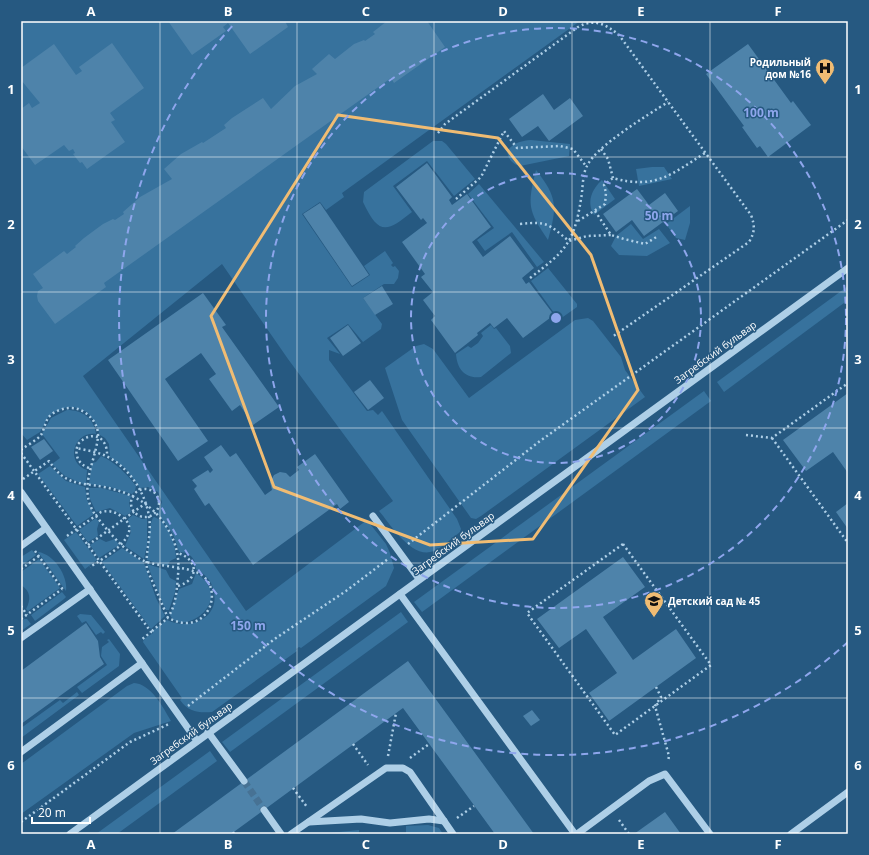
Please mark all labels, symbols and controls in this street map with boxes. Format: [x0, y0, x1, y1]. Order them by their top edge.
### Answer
text: A [87, 2, 96, 20]
text: B [224, 2, 233, 20]
text: C [362, 2, 370, 20]
text: D [498, 2, 508, 20]
text: E [637, 2, 645, 20]
text: F [774, 2, 782, 20]
place label: Родильный дом №16 [750, 55, 811, 81]
hospital icon: Родильный дом №16 [814, 57, 836, 85]
text: 1 [7, 80, 15, 98]
text: 1 [854, 80, 862, 98]
text: 100 m [743, 104, 779, 121]
text: 50 m [645, 207, 673, 224]
text: 2 [7, 215, 15, 233]
text: 2 [854, 215, 862, 233]
centre of rings [549, 311, 563, 325]
street label: Загребский бульвар [671, 317, 759, 387]
text: 3 [7, 350, 15, 368]
text: 3 [854, 350, 862, 368]
text: 4 [7, 486, 15, 504]
text: 4 [854, 486, 862, 504]
street label: Загребский бульвар [409, 508, 497, 578]
school or university icon: Детский сад № 45 [643, 590, 665, 618]
place label: Детский сад № 45 [668, 594, 760, 608]
text: 150 m [230, 617, 266, 634]
text: 5 [7, 621, 15, 639]
text: 5 [854, 621, 862, 639]
street label: Загребский бульвар [147, 698, 235, 768]
text: 6 [7, 756, 15, 774]
text: 6 [854, 756, 862, 774]
scale bar [32, 799, 90, 825]
text: 20 m [38, 804, 66, 821]
text: A [87, 835, 96, 853]
text: B [224, 835, 233, 853]
text: C [362, 835, 370, 853]
text: D [498, 835, 508, 853]
text: E [637, 835, 645, 853]
text: F [774, 835, 782, 853]

